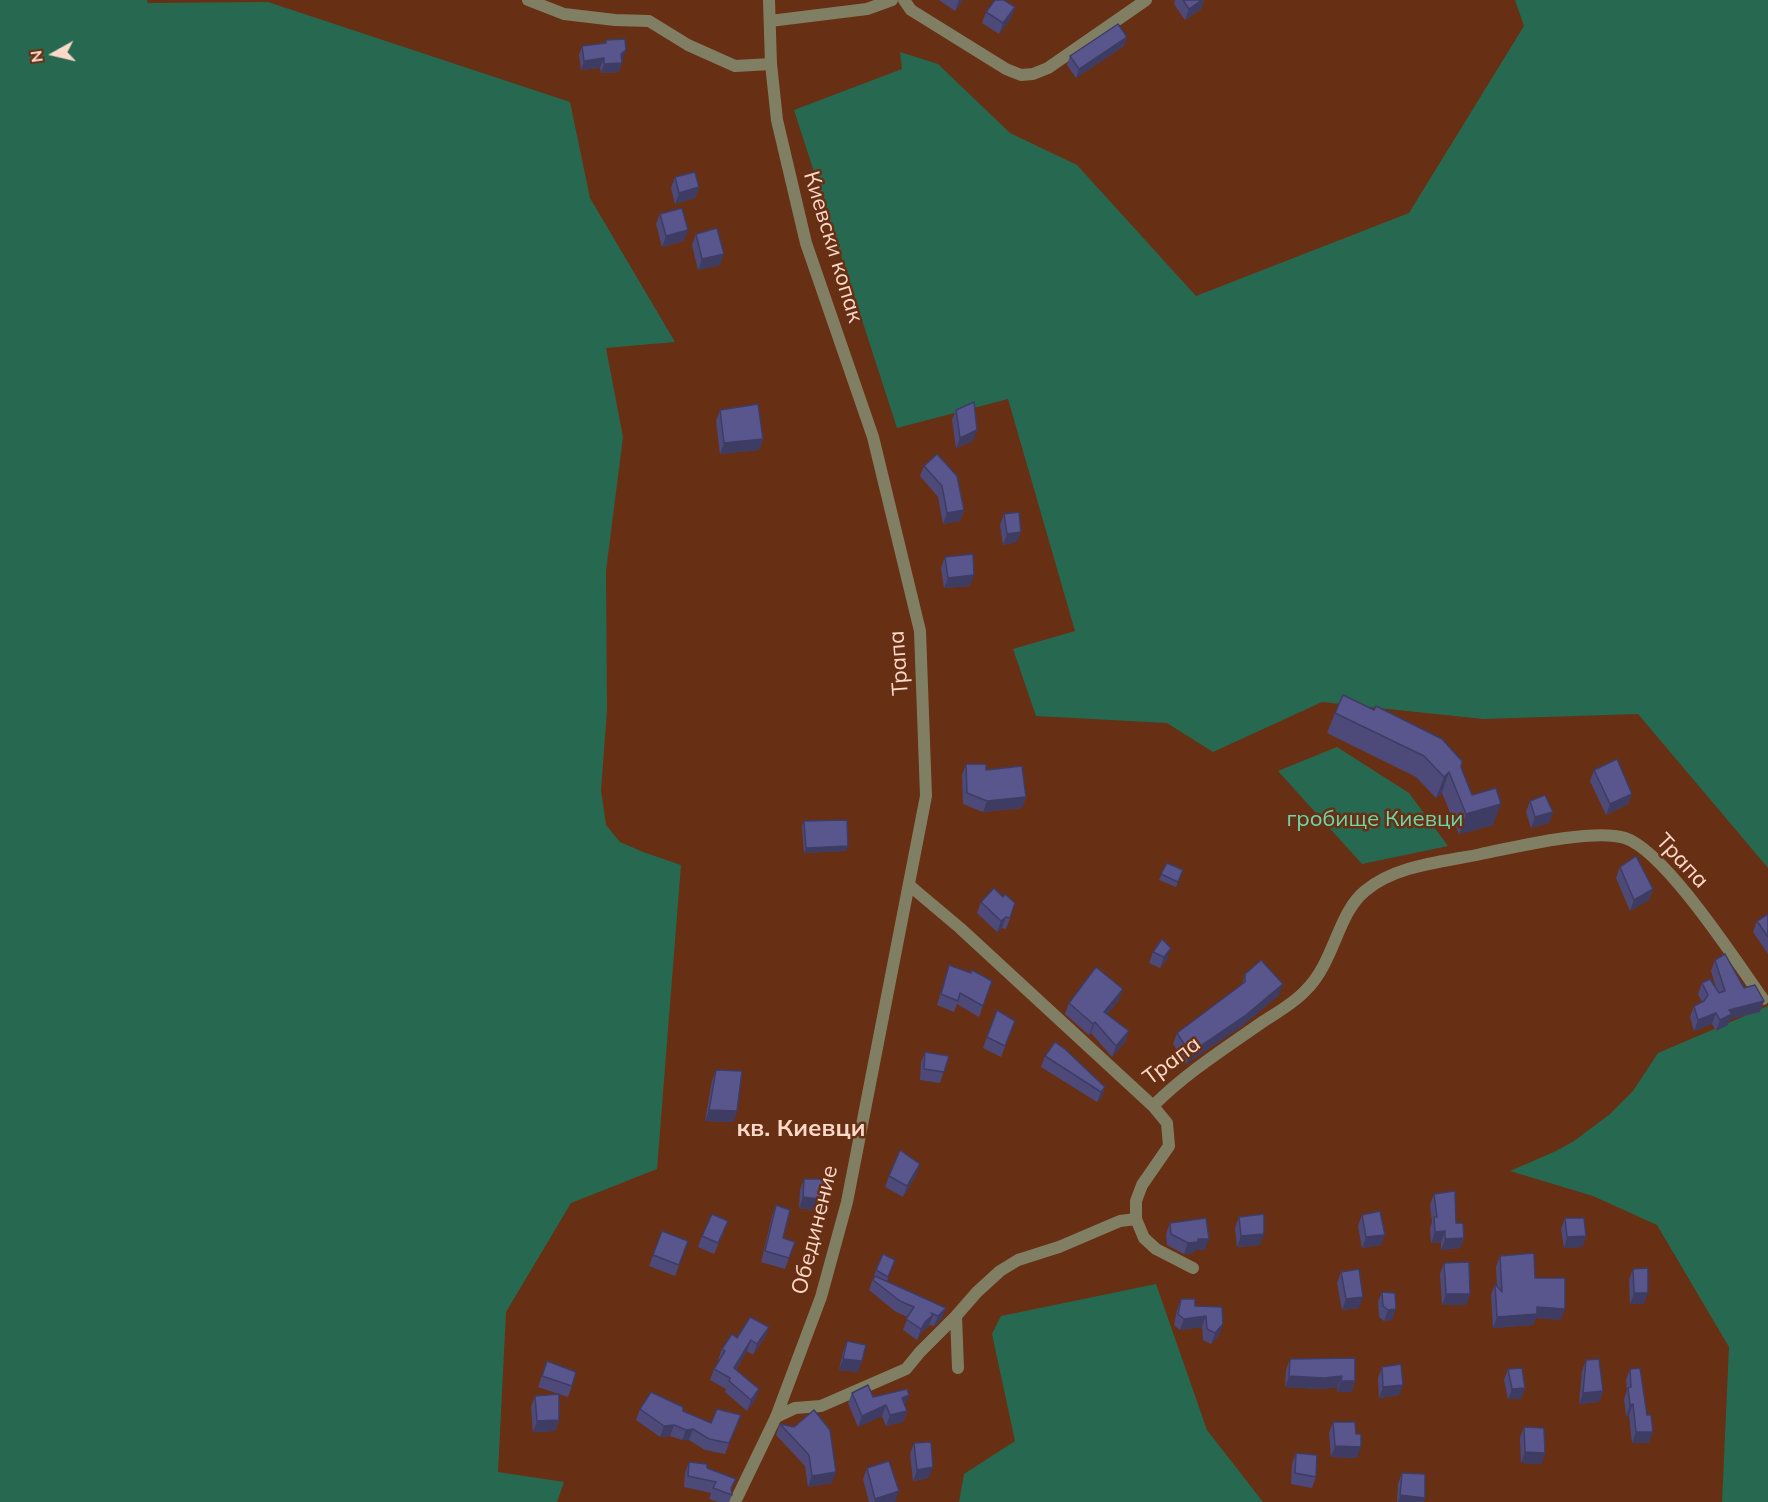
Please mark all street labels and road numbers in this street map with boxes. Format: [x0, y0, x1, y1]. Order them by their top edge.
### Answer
street label: Киевски копак [797, 168, 869, 326]
street label: Трапа [884, 630, 914, 696]
street label: Трапа [1650, 828, 1714, 894]
street label: Трапа [1138, 1031, 1206, 1091]
street label: Обединение [786, 1163, 844, 1297]

